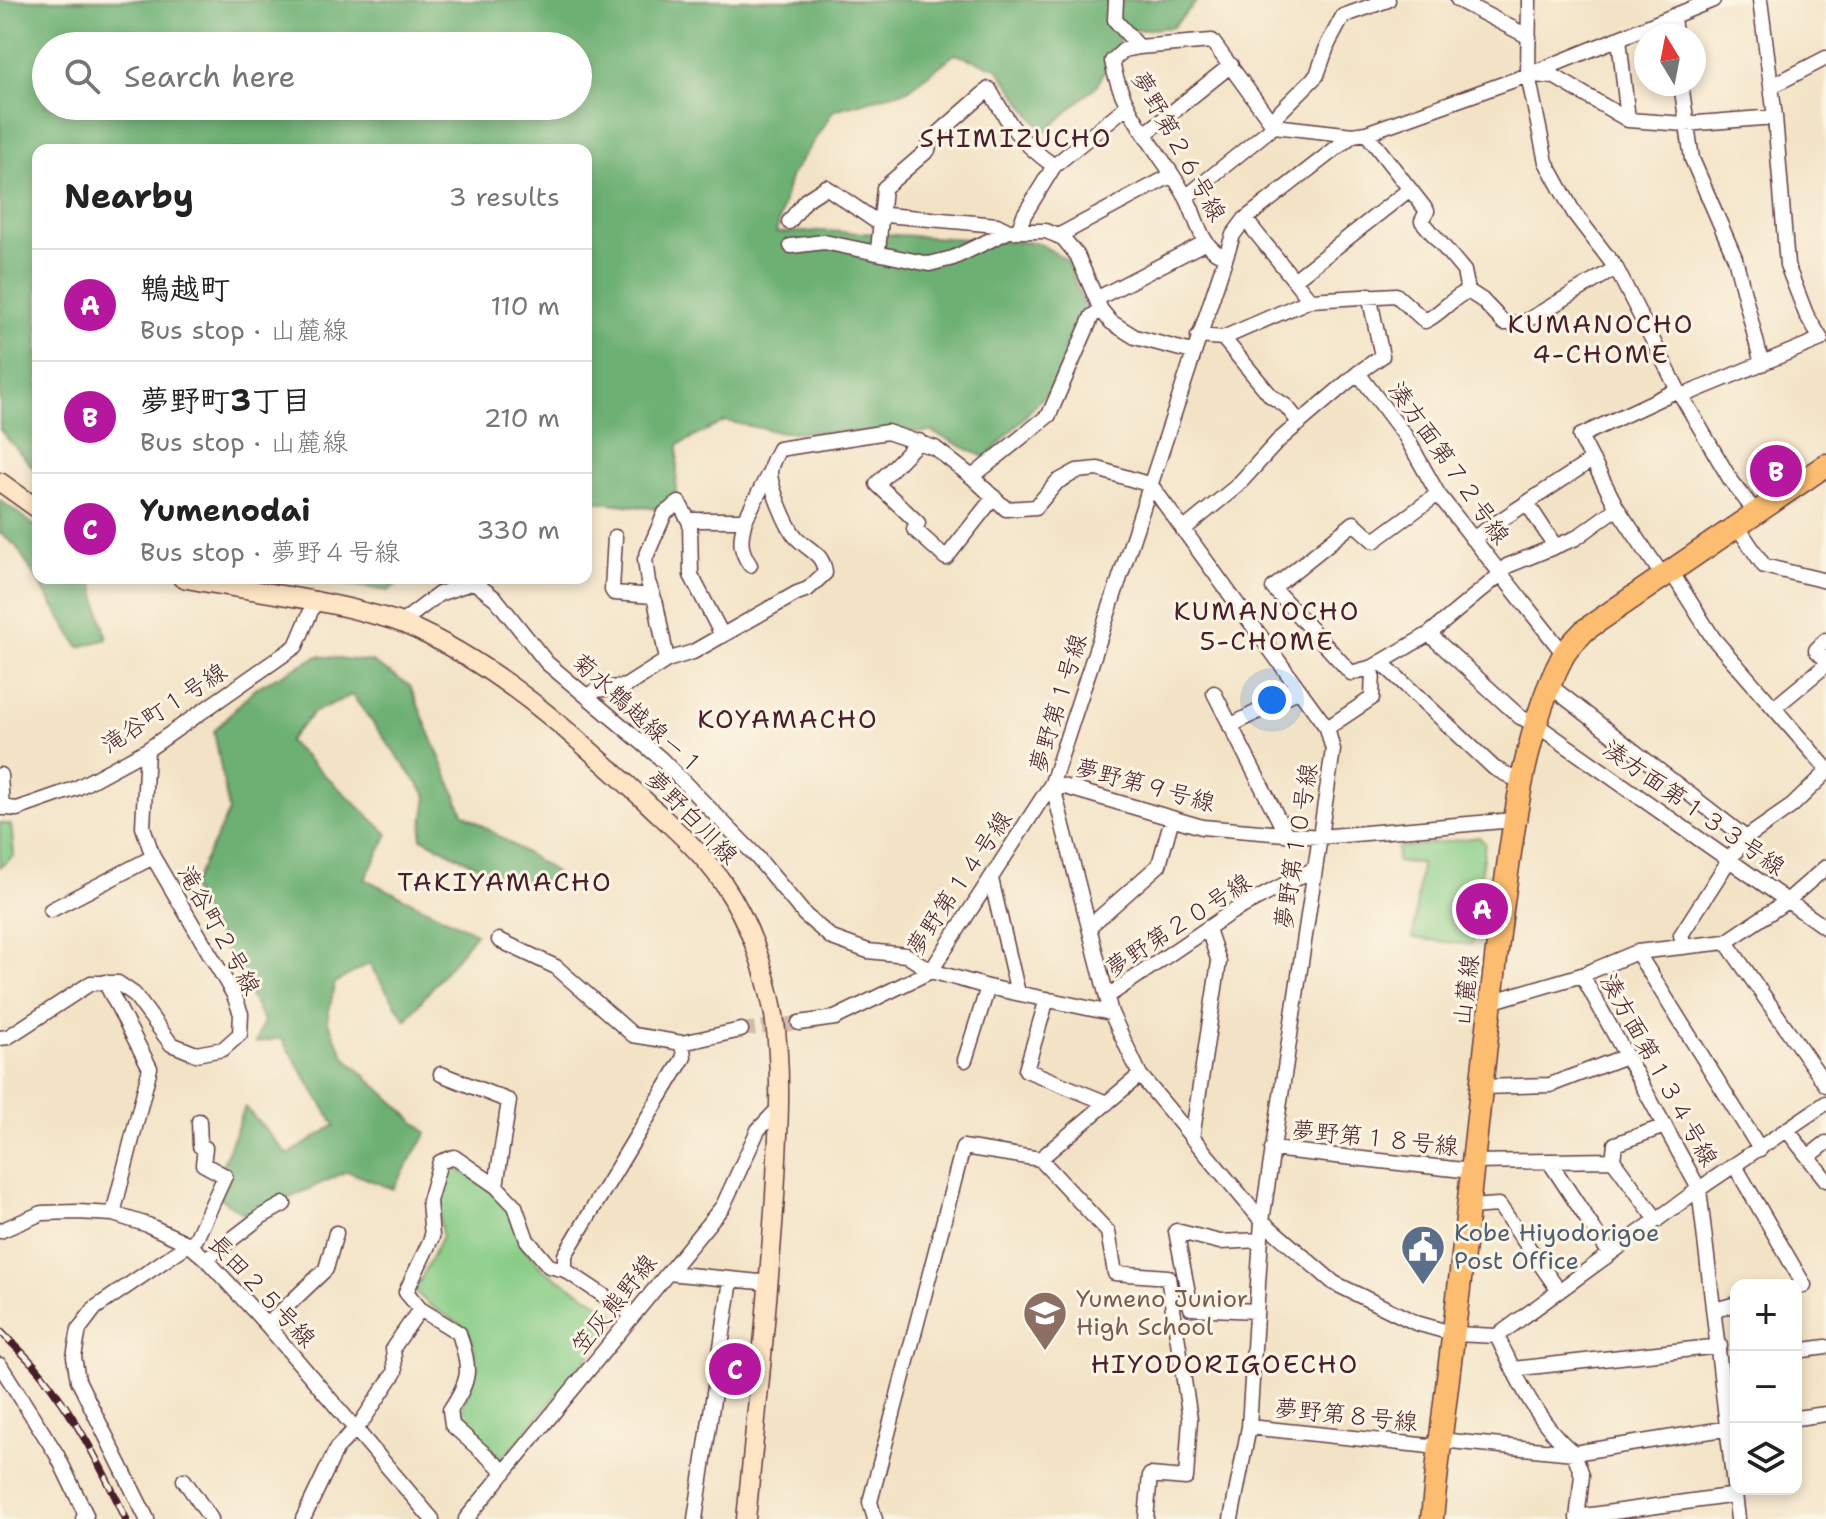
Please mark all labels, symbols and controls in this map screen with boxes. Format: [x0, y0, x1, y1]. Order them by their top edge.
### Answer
north arrow [1634, 24, 1706, 96]
search box [32, 32, 592, 120]
icon: search [60, 54, 104, 98]
text: Search here [124, 56, 295, 97]
street label: 夢野第２６号線 [1124, 65, 1234, 227]
district label: SHIMIZUCHO [920, 120, 1112, 155]
text: Nearby [64, 173, 194, 219]
text: 3 results [448, 179, 560, 214]
text: 鵯越町 [140, 268, 230, 309]
text: A [80, 288, 100, 323]
text: 110 m [490, 288, 560, 323]
district label: KUMANOCHO 4-CHOME [1507, 306, 1695, 371]
text: Bus stop · 山麓線 [140, 312, 348, 347]
street label: 湊方面第７２号線 [1381, 375, 1517, 551]
text: 夢野町3丁目 [140, 380, 311, 421]
text: B [82, 400, 98, 435]
text: 210 m [483, 400, 560, 435]
text: Bus stop · 山麓線 [140, 424, 348, 459]
pin: B [1750, 441, 1802, 501]
text: Yumenodai [140, 490, 310, 531]
text: C [82, 512, 98, 547]
text: 330 m [476, 512, 560, 547]
text: Bus stop · 夢野４号線 [140, 534, 400, 569]
district label: KUMANOCHO 5-CHOME [1173, 593, 1361, 658]
street label: 夢野第１号線 [1022, 629, 1094, 777]
street label: 菊水鵯越線ー１ [565, 646, 711, 782]
street label: 滝谷町１号線 [95, 655, 233, 761]
your location [1252, 680, 1292, 720]
district label: KOYAMACHO [697, 701, 879, 736]
street label: 湊方面第１３３号線 [1596, 733, 1792, 883]
street label: 夢野第９号線 [1071, 751, 1219, 819]
street label: 夢野第１０号線 [1267, 761, 1325, 931]
street label: 夢野白川線 [639, 763, 745, 871]
street label: 夢野第１４号線 [899, 804, 1019, 962]
street label: 滝谷町２号線 [170, 859, 268, 1001]
district label: TAKIYAMACHO [397, 864, 613, 899]
street label: 夢野第２０号線 [1099, 866, 1257, 984]
pin: A [1456, 879, 1508, 939]
street label: 山麓線 [1446, 952, 1486, 1028]
street label: 湊方面第１３４号線 [1593, 968, 1725, 1172]
street label: 夢野第１８号線 [1290, 1113, 1460, 1163]
place label: Kobe Hiyodorigoe Post Office [1454, 1217, 1660, 1277]
public building icon: Kobe Hiyodorigoe Post Office [1399, 1223, 1447, 1286]
street label: 長田２５号線 [201, 1227, 323, 1355]
street label: 笠灰熊野線 [564, 1247, 664, 1361]
map controls [1730, 1279, 1802, 1495]
button: + [1730, 1279, 1802, 1351]
place label: Yumeno Junior High School [1076, 1283, 1248, 1343]
school or university icon: Yumeno Junior High School [1021, 1289, 1069, 1352]
pin: C [709, 1339, 761, 1399]
district label: HIYODORIGOECHO [1091, 1346, 1359, 1381]
button: − [1730, 1351, 1802, 1423]
street label: 夢野第８号線 [1273, 1392, 1419, 1438]
button: layers [1730, 1423, 1802, 1495]

